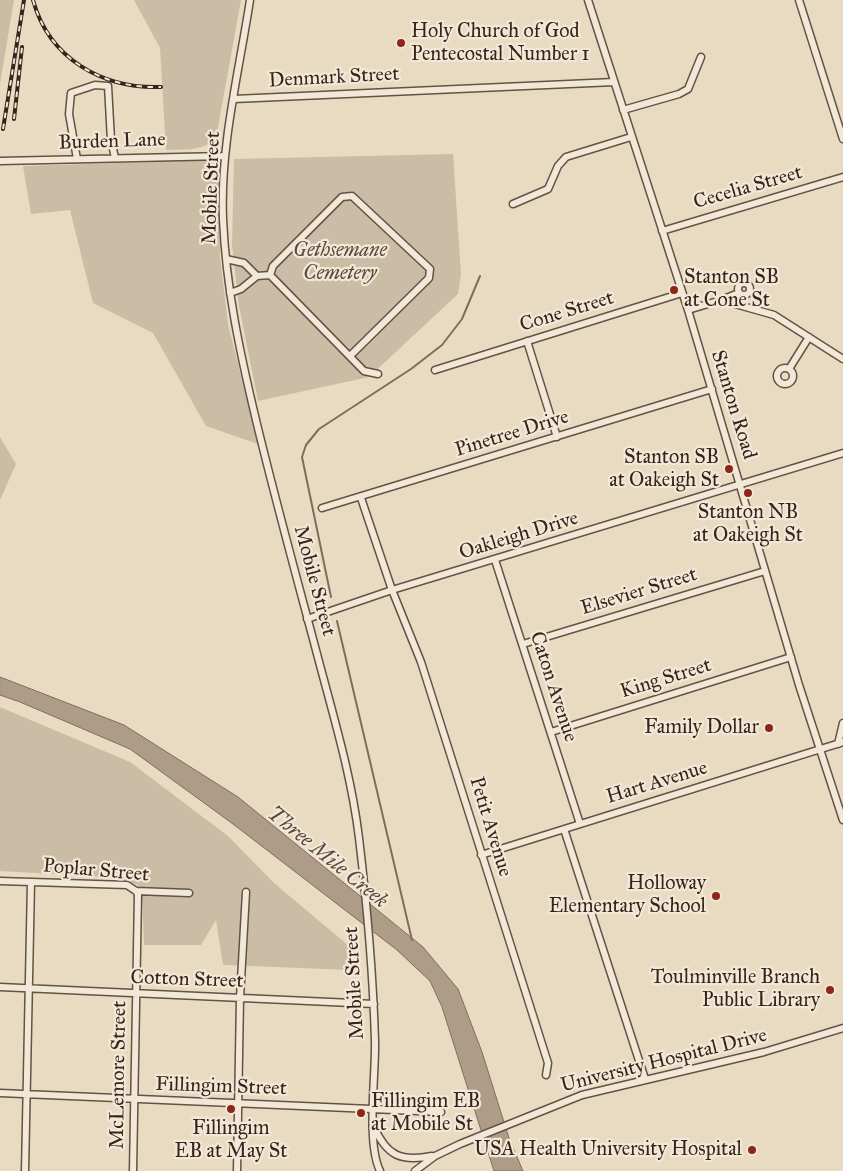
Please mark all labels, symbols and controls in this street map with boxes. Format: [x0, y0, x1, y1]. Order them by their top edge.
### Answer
place label: Holy Church of God Pentecostal Number 1 [411, 20, 589, 67]
marker: Holy Church of God Pentecostal Number 1 [395, 37, 407, 49]
street label: Denmark Street [268, 63, 400, 93]
street label: Burden Lane [58, 128, 166, 156]
street label: Mobile Street [198, 131, 226, 245]
street label: Cecelia Street [691, 161, 805, 215]
park label: Gethsemane Cemetery [293, 239, 387, 286]
place label: Stanton SB at Cone St [684, 266, 779, 313]
marker: Stanton SB at Cone St [668, 284, 680, 296]
street label: Cone Street [517, 286, 617, 338]
street label: Stanton Road [705, 348, 761, 462]
street label: Pinetree Drive [452, 405, 572, 463]
place label: Stanton SB at Oakeigh St [609, 446, 719, 493]
marker: Stanton SB at Oakeigh St [723, 463, 735, 475]
marker: Stanton NB at Oakeigh St [742, 487, 754, 499]
place label: Stanton NB at Oakeigh St [693, 501, 803, 548]
street label: Oakleigh Drive [457, 507, 581, 565]
street label: Mobile Street [288, 523, 340, 639]
street label: Elsevier Street [578, 563, 700, 621]
street label: Caton Avenue [524, 629, 582, 745]
street label: King Street [618, 654, 714, 704]
place label: Family Dollar [644, 716, 759, 740]
marker: Family Dollar [763, 722, 775, 734]
street label: Hart Avenue [603, 756, 711, 810]
street label: Petit Avenue [463, 774, 517, 880]
water label: Three Mile Creek [262, 802, 392, 914]
street label: Poplar Street [42, 854, 150, 888]
place label: Holloway Elementary School [549, 872, 706, 919]
marker: Holloway Elementary School [710, 890, 722, 902]
street label: Mobile Street [340, 926, 370, 1040]
street label: Cotton Street [130, 966, 244, 994]
place label: Toulminville Branch Public Library [651, 966, 820, 1013]
marker: Toulminville Branch Public Library [824, 984, 836, 996]
street label: McLemore Street [106, 1001, 132, 1149]
street label: University Hospital Drive [558, 1024, 770, 1098]
street label: Fillingim Street [155, 1073, 287, 1101]
place label: Fillingim EB at Mobile St [371, 1090, 480, 1137]
marker: Fillingim EB at May St [225, 1103, 237, 1115]
marker: Fillingim EB at Mobile St [355, 1107, 367, 1119]
place label: Fillingim EB at May St [175, 1117, 287, 1164]
place label: USA Health University Hospital [474, 1138, 742, 1162]
marker: USA Health University Hospital [746, 1144, 758, 1156]

